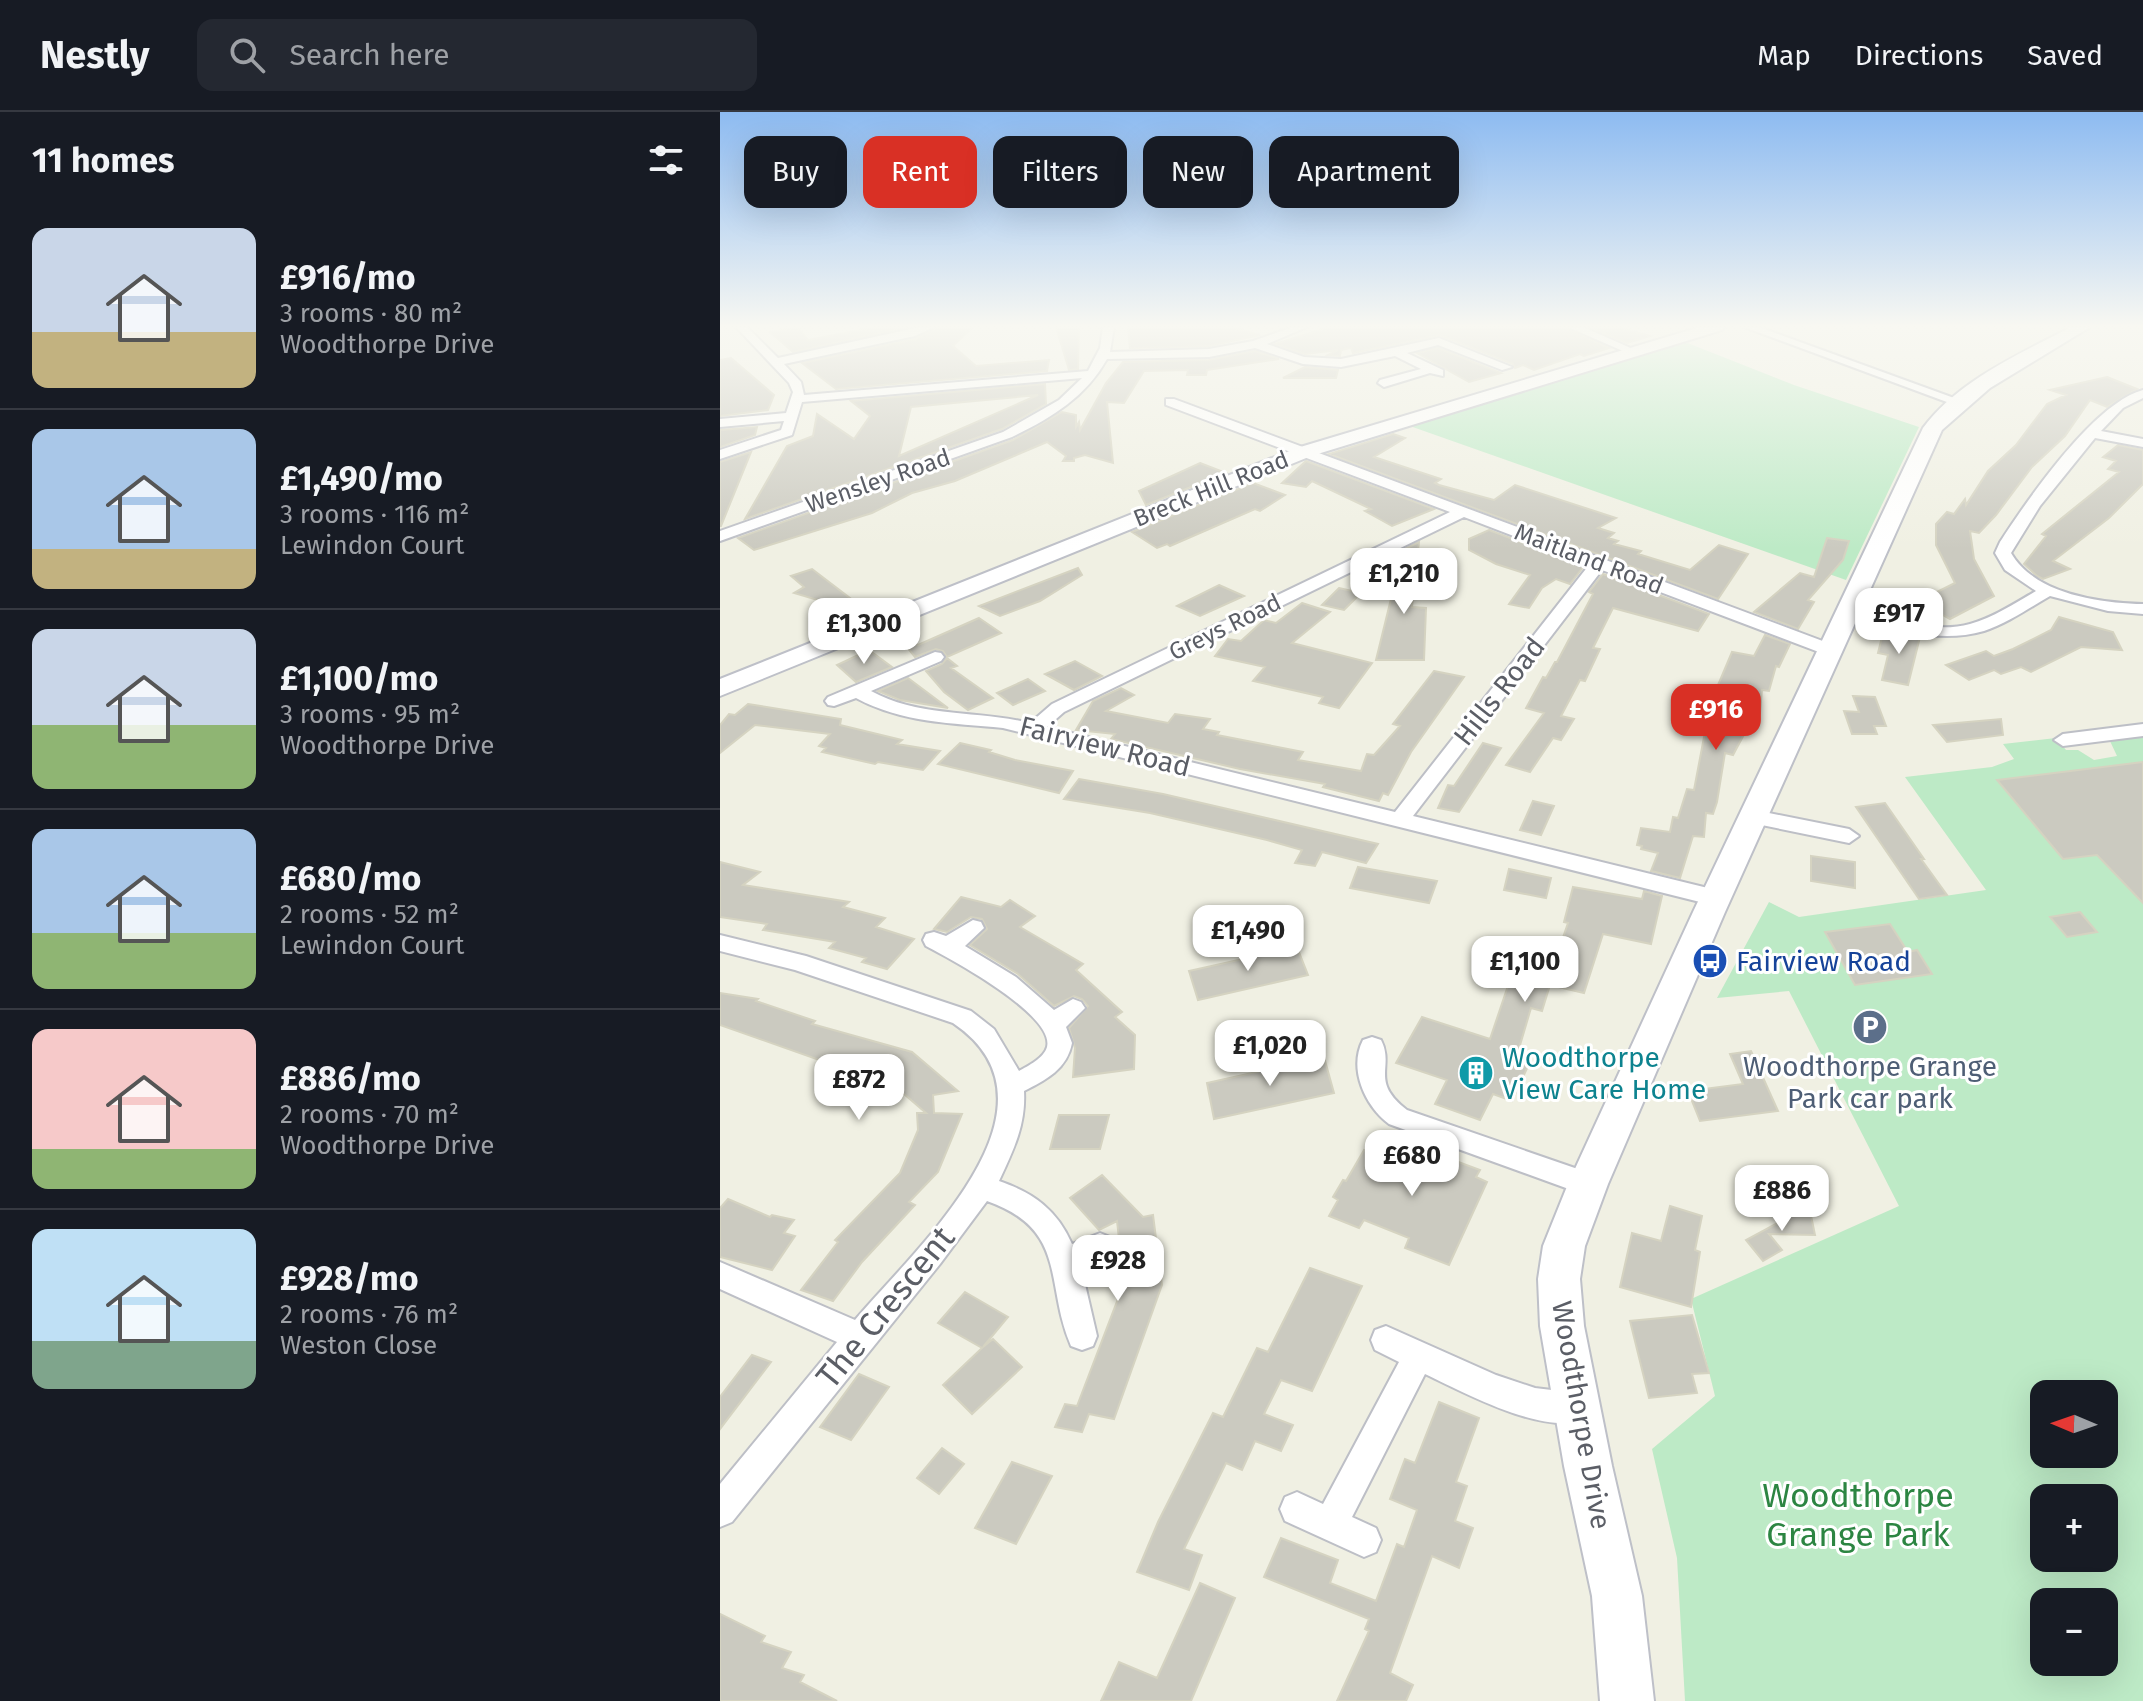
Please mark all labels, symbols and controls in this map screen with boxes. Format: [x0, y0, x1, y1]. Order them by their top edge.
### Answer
search box [197, 19, 757, 91]
text: Nestly [40, 32, 149, 78]
icon: search [225, 33, 269, 77]
text: Search here [289, 37, 450, 73]
text: Map [1757, 39, 1811, 72]
text: Directions [1855, 39, 1983, 72]
text: Saved [2027, 39, 2103, 72]
chip: Buy [744, 136, 847, 208]
chip: Rent [863, 136, 977, 208]
chip: Filters [993, 136, 1127, 208]
chip: New [1143, 136, 1253, 208]
chip: Apartment [1269, 136, 1459, 208]
icon: filters [644, 138, 688, 182]
text: 11 homes [32, 140, 174, 181]
text: £916/mo [280, 257, 416, 298]
icon: home [96, 260, 192, 356]
text: 3 rooms · 80 m² [280, 298, 462, 329]
text: Woodthorpe Drive [280, 329, 494, 360]
street label: Wensley Road [802, 443, 954, 519]
street label: Breck Hill Road [1129, 445, 1293, 533]
text: £1,490/mo [280, 458, 443, 499]
icon: home [96, 461, 192, 557]
text: 3 rooms · 116 m² [280, 499, 469, 530]
street label: Maitland Road [1511, 518, 1667, 600]
text: Lewindon Court [280, 530, 464, 561]
pin: £1,210 [1339, 548, 1469, 616]
text: £1,210 [1368, 558, 1440, 589]
street label: Greys Road [1164, 588, 1286, 666]
pin: £917 [1852, 588, 1946, 656]
pin: £1,300 [799, 598, 929, 666]
text: £917 [1873, 598, 1925, 629]
text: £1,300 [826, 608, 902, 639]
street label: Hills Road [1447, 631, 1552, 752]
text: £1,100/mo [280, 658, 438, 699]
icon: home [96, 661, 192, 757]
pin: £916 [1669, 684, 1763, 752]
text: £916 [1689, 694, 1743, 725]
text: 3 rooms · 95 m² [280, 699, 460, 730]
street label: Fairview Road [1016, 709, 1194, 784]
text: Woodthorpe Drive [280, 730, 494, 761]
text: £680/mo [280, 858, 421, 899]
icon: home [96, 861, 192, 957]
text: 2 rooms · 52 m² [280, 899, 459, 930]
pin: £1,490 [1183, 905, 1313, 973]
text: £1,490 [1211, 915, 1285, 946]
text: Lewindon Court [280, 930, 464, 961]
pin: £1,100 [1460, 936, 1590, 1004]
bus stop icon: Fairview Road [1691, 942, 1729, 980]
place label: Fairview Road [1736, 945, 1911, 978]
text: £1,100 [1489, 946, 1561, 977]
parking icon: Woodthorpe Grange Park car park [1851, 1008, 1889, 1046]
pin: £1,020 [1205, 1020, 1335, 1088]
text: £1,020 [1233, 1030, 1307, 1061]
place label: Woodthorpe View Care Home [1502, 1041, 1706, 1106]
place label: Woodthorpe Grange Park car park [1743, 1050, 1997, 1115]
pin: £872 [812, 1054, 906, 1122]
building icon: Woodthorpe View Care Home [1457, 1054, 1495, 1092]
text: £886/mo [280, 1058, 421, 1099]
icon: home [96, 1061, 192, 1157]
text: £872 [832, 1064, 886, 1095]
text: 2 rooms · 70 m² [280, 1099, 459, 1130]
text: Woodthorpe Drive [280, 1130, 494, 1161]
pin: £680 [1365, 1130, 1459, 1198]
text: £680 [1383, 1140, 1441, 1171]
pin: £886 [1735, 1165, 1829, 1233]
text: £886 [1753, 1175, 1811, 1206]
street label: The Crescent [808, 1218, 964, 1397]
pin: £928 [1071, 1235, 1165, 1303]
text: £928 [1090, 1245, 1146, 1276]
text: £928/mo [280, 1258, 419, 1299]
icon: home [96, 1261, 192, 1357]
street label: Woodthorpe Drive [1545, 1298, 1618, 1532]
text: 2 rooms · 76 m² [280, 1299, 458, 1330]
text: Weston Close [280, 1330, 437, 1361]
north arrow [2030, 1380, 2118, 1468]
map controls [2030, 1380, 2118, 1676]
park label: Woodthorpe Grange Park [1762, 1475, 1954, 1555]
button: + [2030, 1484, 2118, 1572]
button: − [2030, 1588, 2118, 1676]

